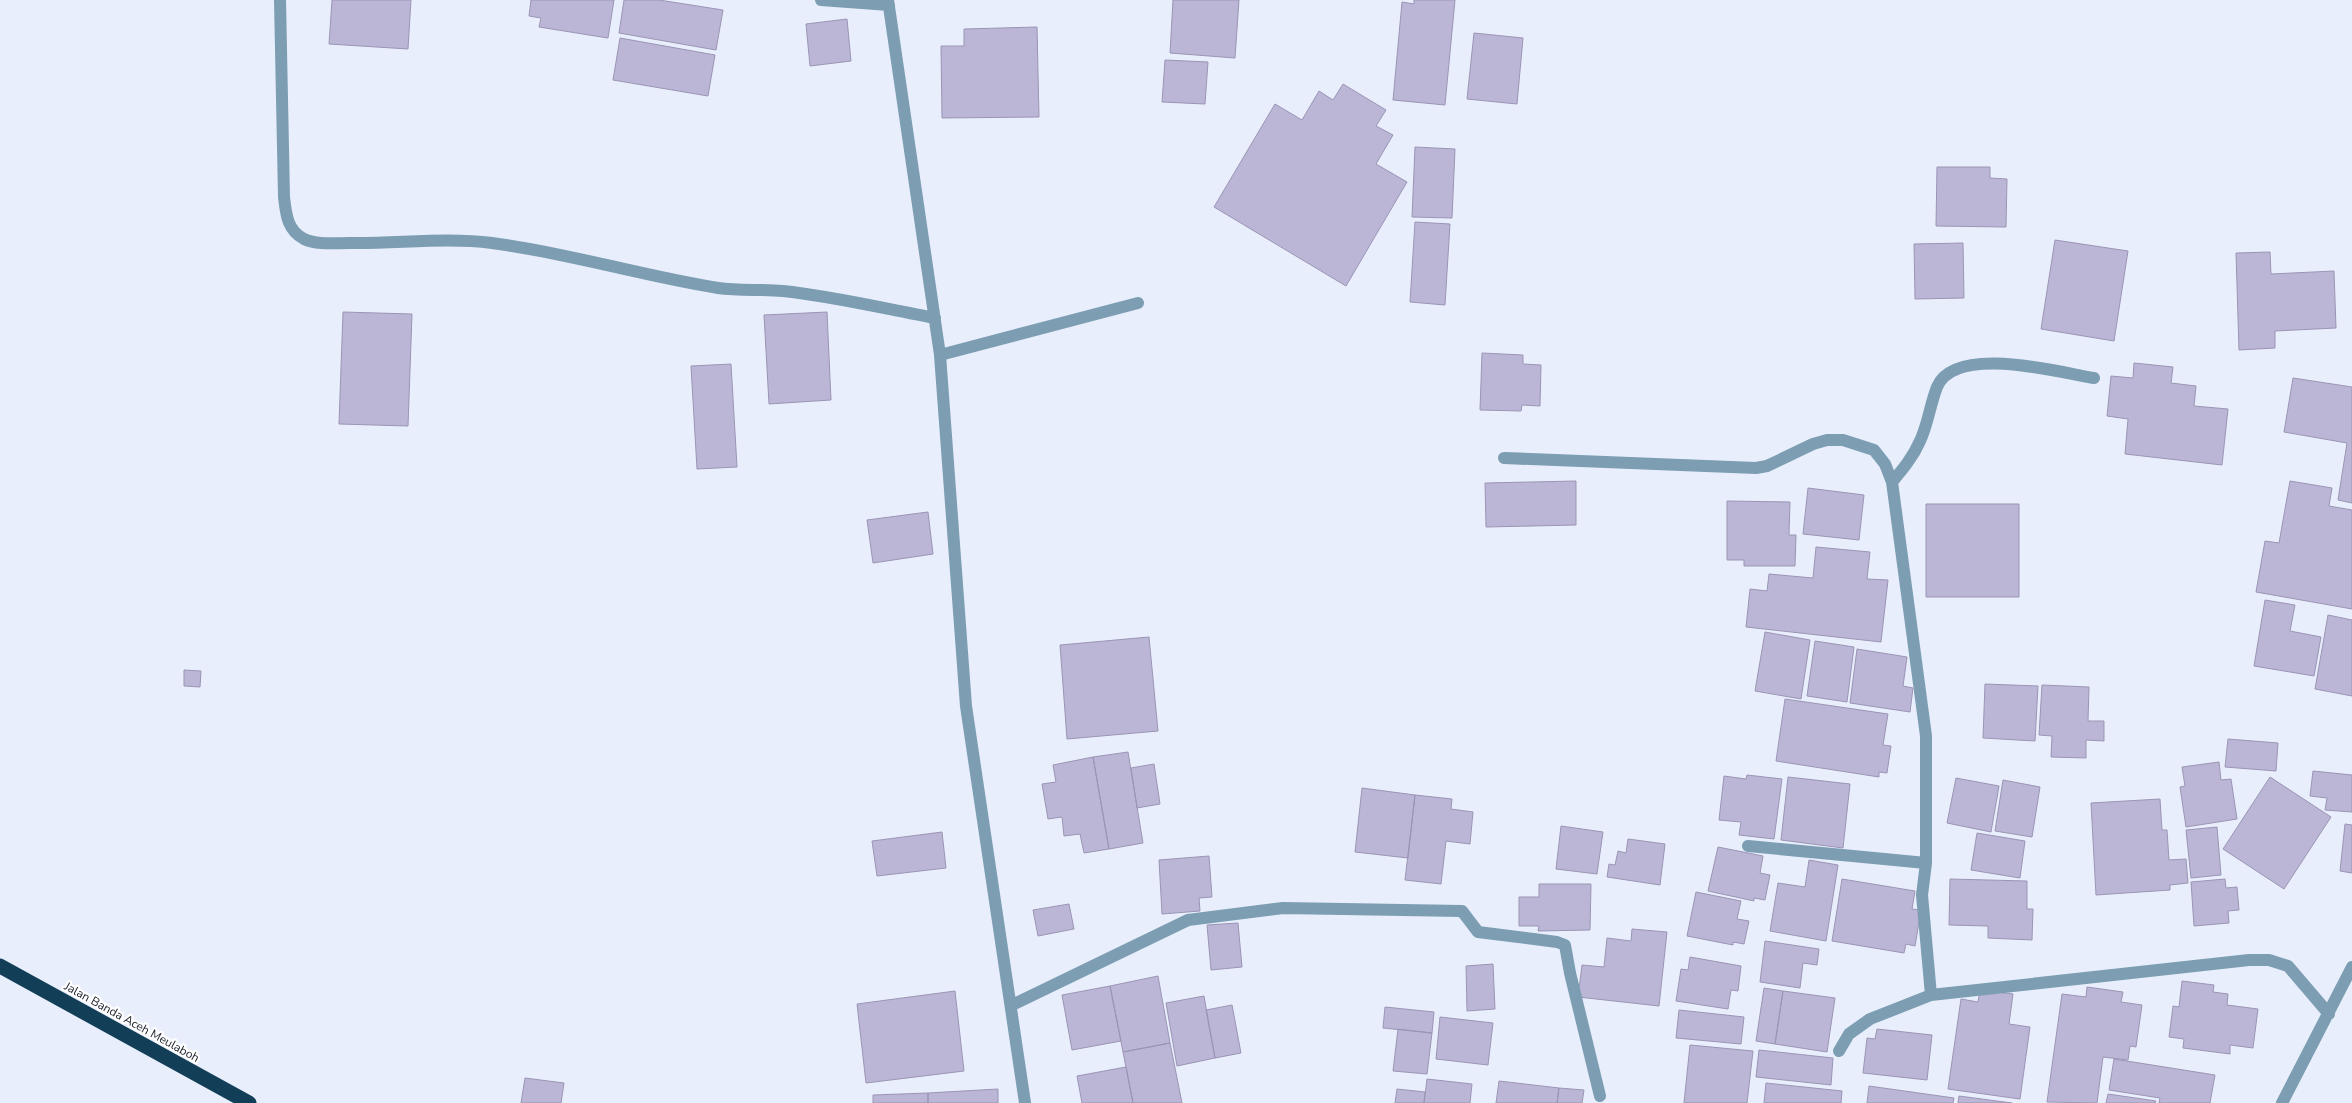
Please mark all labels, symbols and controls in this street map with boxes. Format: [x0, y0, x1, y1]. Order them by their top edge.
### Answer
street label: Jalan Banda Aceh Meulaboh [61, 978, 202, 1066]

